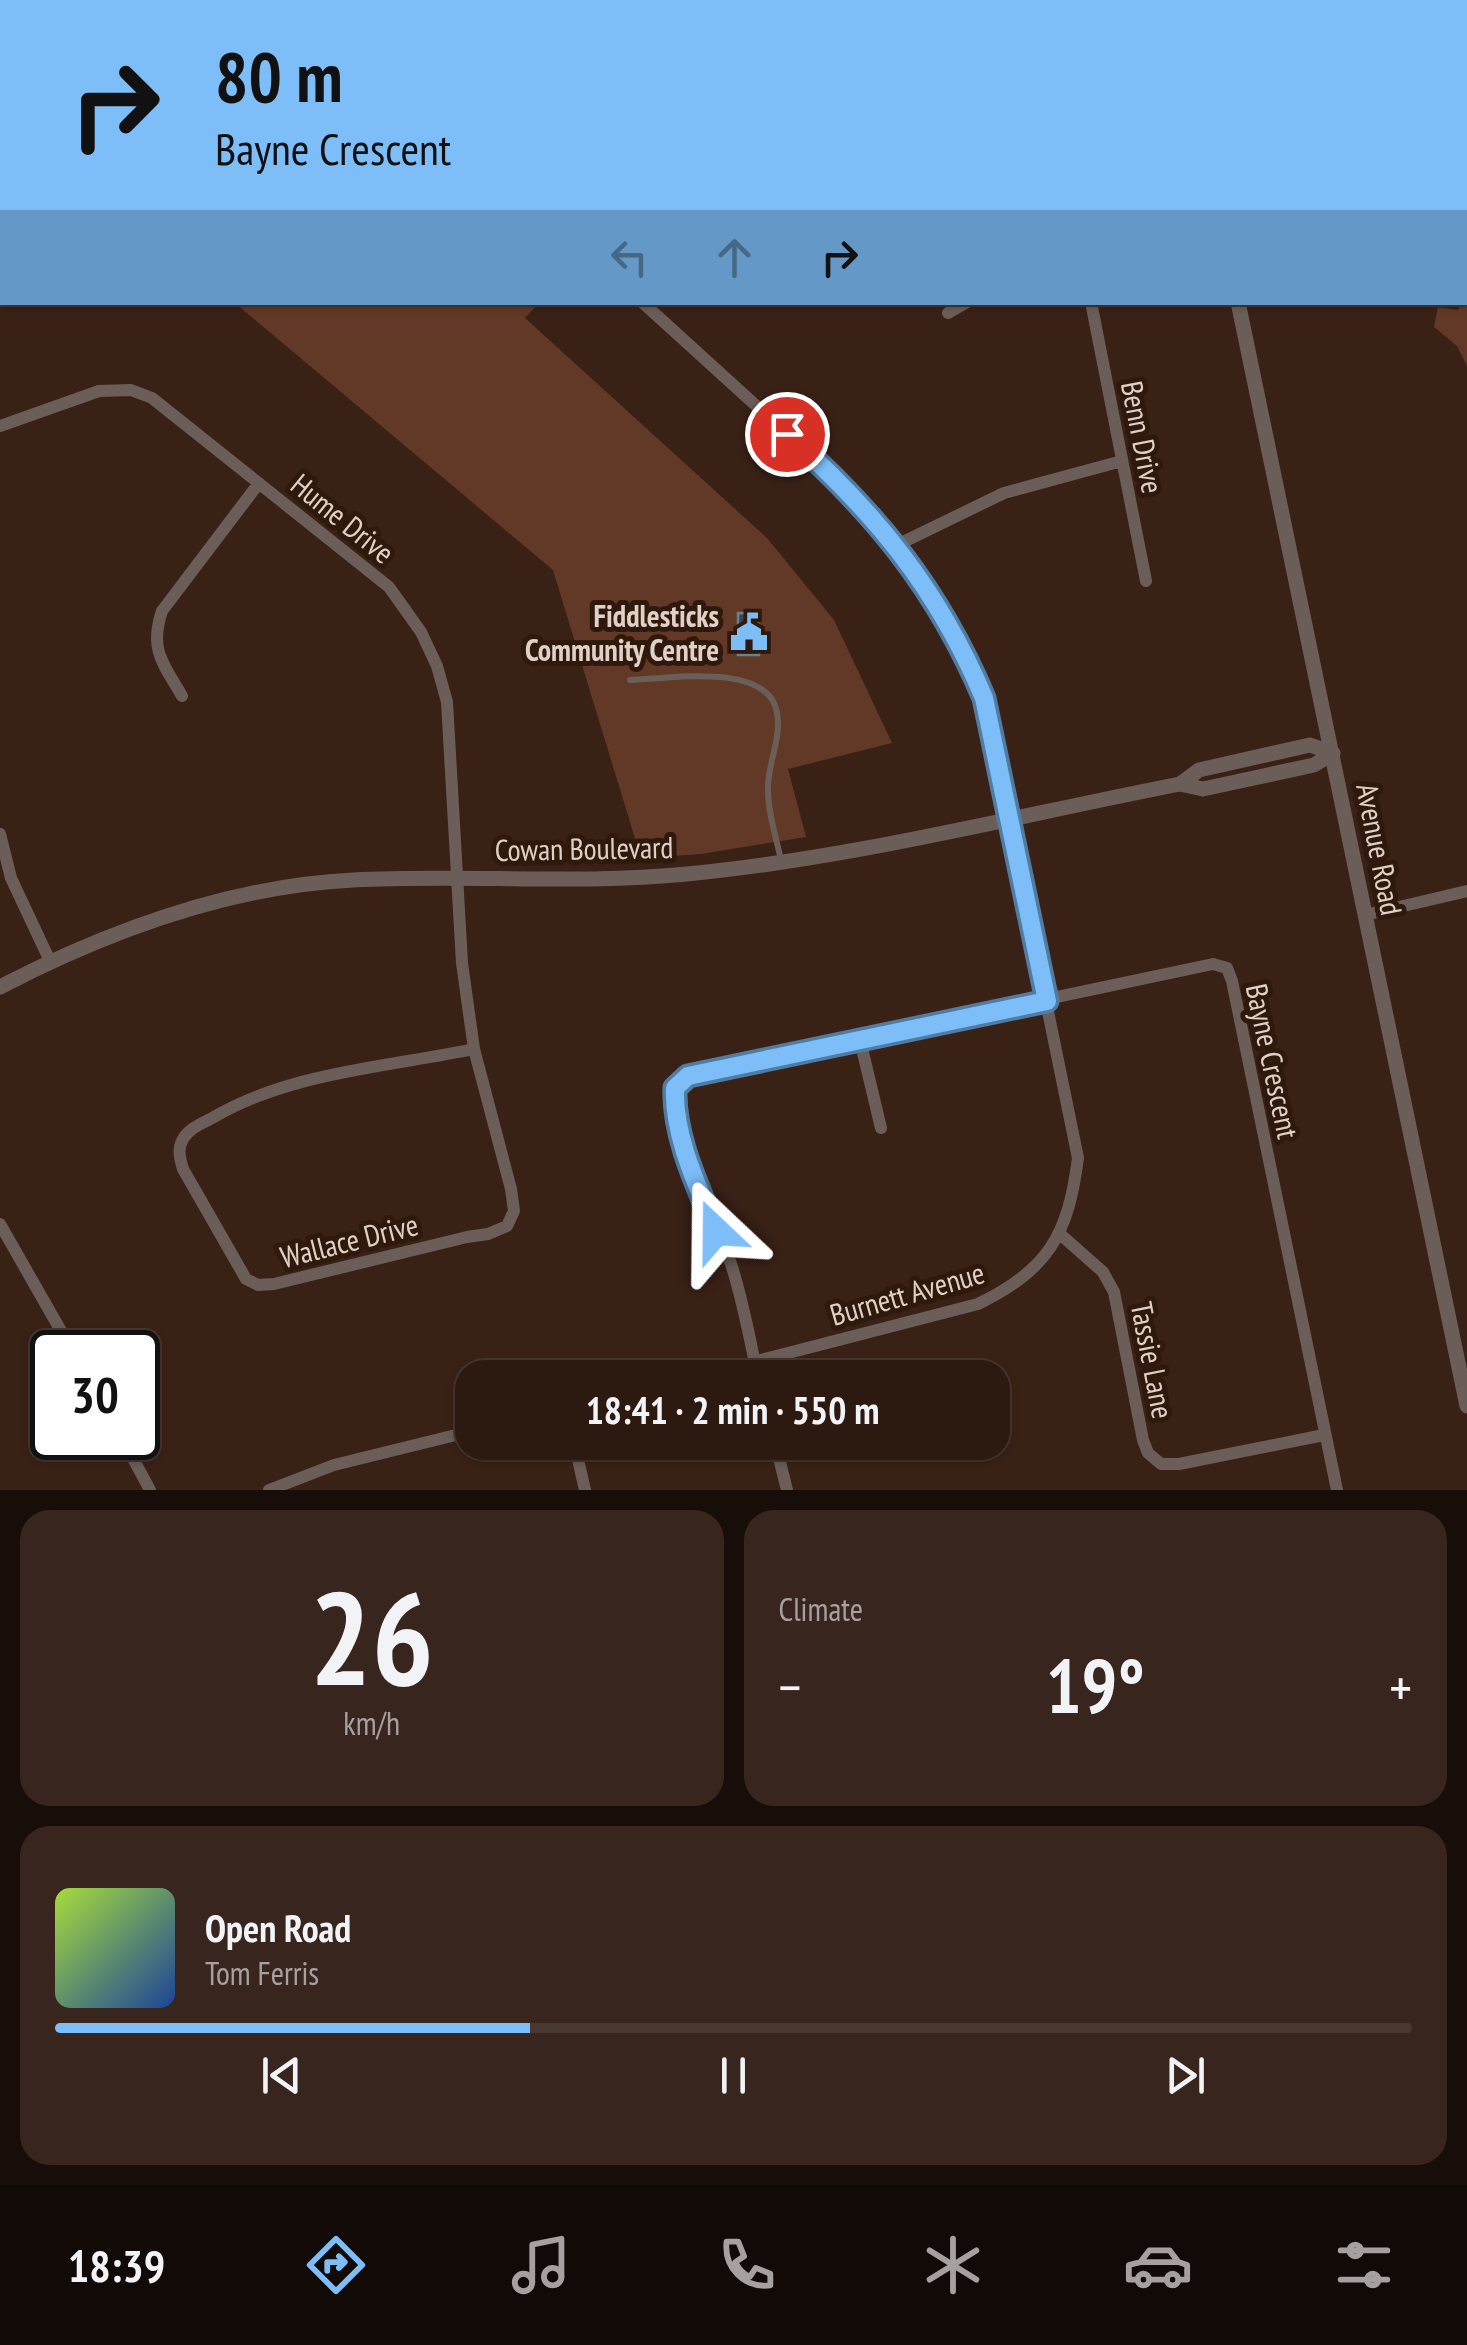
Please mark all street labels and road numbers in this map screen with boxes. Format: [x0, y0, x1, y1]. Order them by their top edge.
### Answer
street label: Benn Drive [1113, 377, 1173, 497]
street label: Hume Drive [283, 464, 403, 572]
street label: Avenue Road [1348, 780, 1412, 918]
street label: Cowan Boulevard [494, 827, 674, 869]
street label: Bayne Crescent [1238, 980, 1309, 1143]
street label: Wallace Drive [276, 1204, 422, 1276]
street label: Burnett Avenue [825, 1252, 989, 1334]
street label: Tassie Lane [1123, 1298, 1183, 1422]

